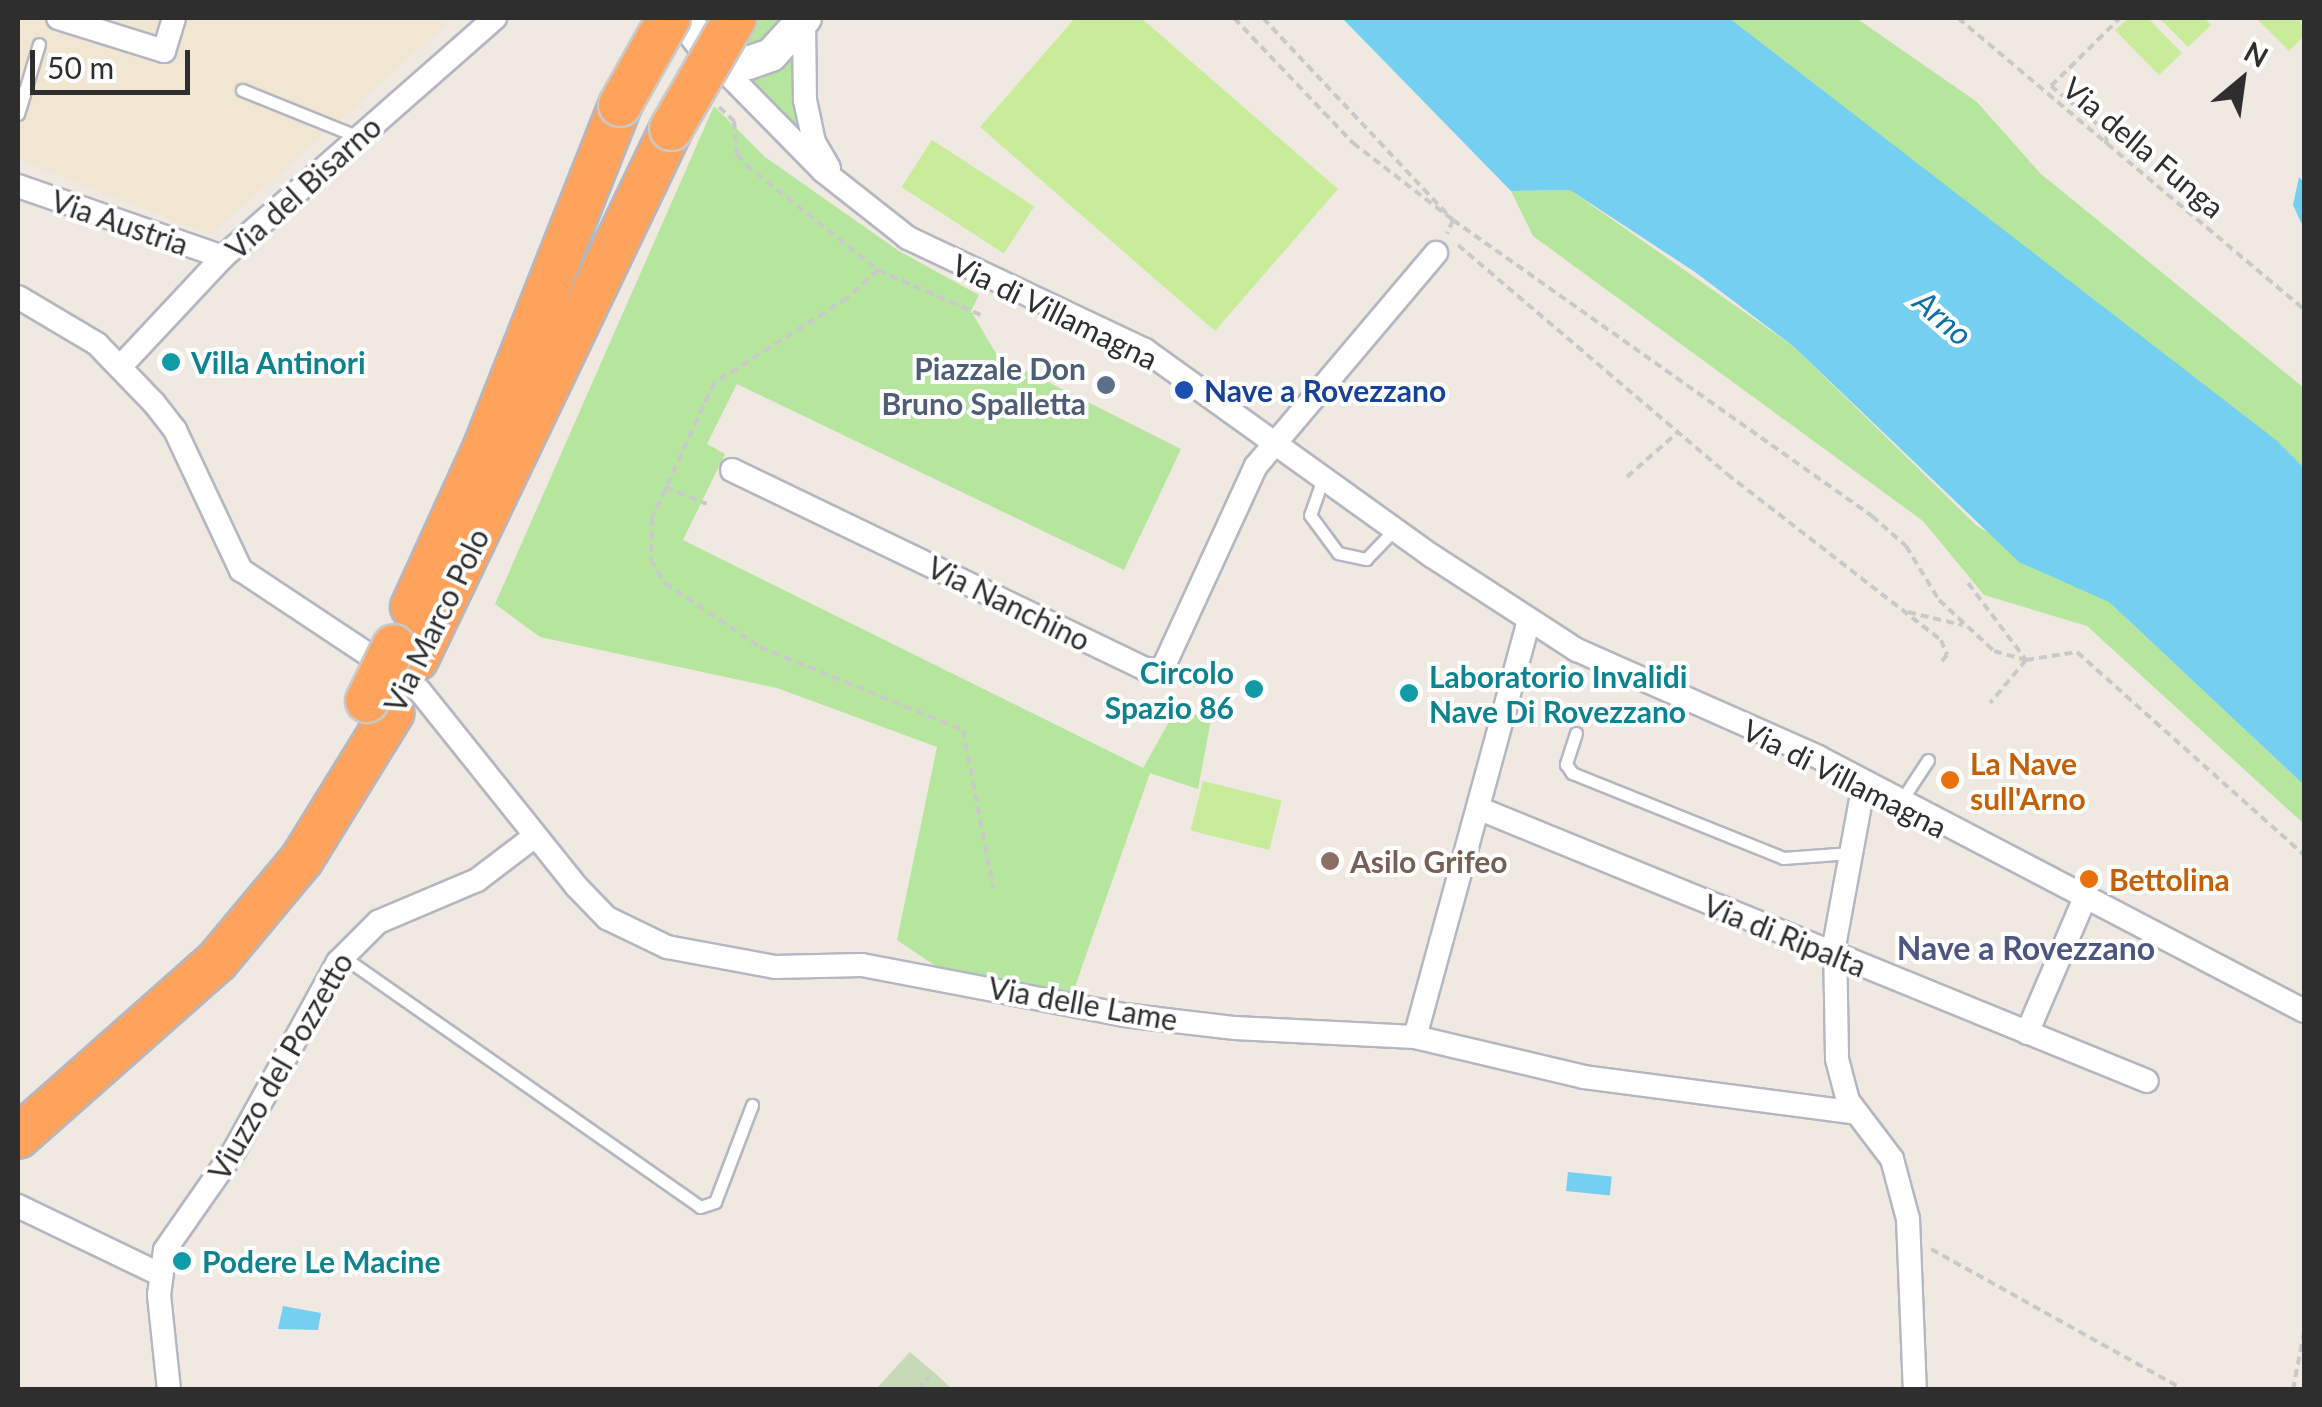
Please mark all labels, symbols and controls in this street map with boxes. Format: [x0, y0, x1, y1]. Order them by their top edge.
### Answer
scale bar [35, 30, 195, 92]
north arrow [2192, 30, 2292, 130]
text: N [2239, 34, 2274, 74]
text: 50 m [47, 49, 114, 85]
street label: Via della Funga [2056, 69, 2232, 225]
street label: Via del Bisarno [218, 108, 388, 266]
street label: Via Austria [46, 182, 194, 262]
street label: Via di Villamagna [946, 245, 1164, 377]
water label: Arno [1906, 282, 1980, 354]
place label: Villa Antinori [191, 344, 367, 380]
place label: Piazzale Don Bruno Spalletta [881, 350, 1086, 420]
marker: Villa Antinori [160, 351, 182, 373]
place label: Nave a Rovezzano [1204, 372, 1446, 408]
marker: Piazzale Don Bruno Spalletta [1095, 374, 1117, 396]
marker: Nave a Rovezzano [1173, 379, 1195, 401]
street label: Via Marco Polo [376, 522, 496, 718]
street label: Via Nanchino [922, 548, 1096, 658]
place label: Circolo Spazio 86 [1105, 654, 1234, 724]
place label: Laboratorio Invalidi Nave Di Rovezzano [1429, 658, 1687, 728]
marker: Circolo Spazio 86 [1243, 678, 1265, 700]
marker: Laboratorio Invalidi Nave Di Rovezzano [1398, 682, 1420, 704]
street label: Via di Villamagna [1737, 711, 1953, 845]
place label: La Nave sull'Arno [1970, 745, 2086, 816]
marker: La Nave sull'Arno [1939, 769, 1961, 791]
place label: Asilo Grifeo [1350, 843, 1508, 879]
marker: Asilo Grifeo [1319, 850, 1341, 872]
place label: Bettolina [2109, 861, 2230, 897]
marker: Bettolina [2078, 868, 2100, 890]
street label: Via di Ripalta [1699, 886, 1871, 984]
district label: Nave a Rovezzano [1897, 929, 2155, 967]
street label: Viuzzo del Pozzetto [200, 946, 360, 1186]
street label: Via delle Lame [986, 969, 1180, 1037]
place label: Podere Le Macine [202, 1243, 441, 1279]
marker: Podere Le Macine [171, 1250, 193, 1272]

